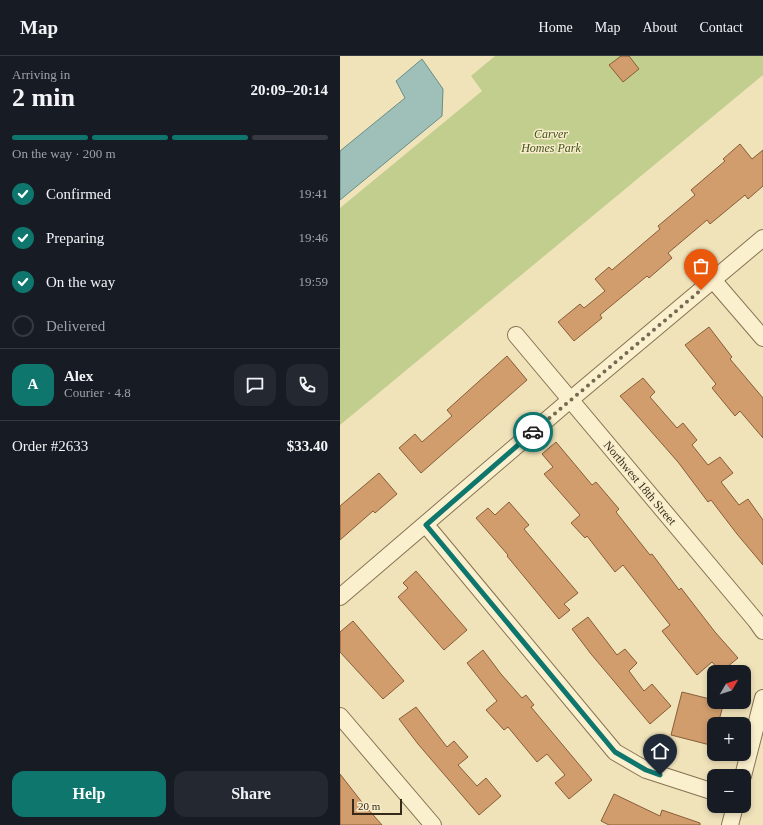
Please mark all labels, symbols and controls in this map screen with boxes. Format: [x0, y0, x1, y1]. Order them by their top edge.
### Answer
text: Map [20, 17, 58, 38]
text: Home [539, 20, 573, 35]
text: Map [595, 20, 620, 35]
text: About [642, 20, 677, 35]
text: Contact [699, 20, 743, 35]
text: Arriving in [12, 67, 70, 82]
text: 20:09–20:14 [251, 82, 328, 98]
text: 2 min [12, 83, 75, 112]
park label: Carver Homes Park [520, 127, 582, 155]
text: On the way · 200 m [12, 146, 116, 161]
icon: check [12, 183, 34, 205]
text: Confirmed [46, 186, 111, 202]
text: 19:41 [298, 186, 328, 201]
icon: check [12, 227, 34, 249]
text: Preparing [46, 230, 104, 246]
text: 19:46 [298, 230, 328, 245]
pin [684, 249, 718, 290]
icon: bag [690, 255, 712, 277]
icon: check [12, 271, 34, 293]
text: On the way [46, 274, 115, 290]
text: 19:59 [298, 274, 328, 289]
text: Delivered [46, 318, 105, 334]
button: chat [234, 364, 276, 406]
button: phone [286, 364, 328, 406]
text: Alex [64, 368, 93, 384]
text: A [28, 376, 38, 392]
text: Courier · 4.8 [64, 385, 131, 400]
courier [513, 412, 553, 452]
icon: car [522, 421, 544, 443]
text: Order #2633 [12, 438, 88, 454]
text: $33.40 [287, 438, 328, 454]
street label: Northwest 18th Street [601, 438, 680, 528]
north arrow [707, 665, 751, 709]
map controls [707, 665, 751, 813]
button: + [707, 717, 751, 761]
pin [643, 734, 677, 775]
icon: home [649, 740, 671, 762]
button: − [707, 769, 751, 813]
button: Help [12, 771, 166, 817]
button: Share [174, 771, 328, 817]
scale bar [352, 797, 402, 816]
text: 20 m [358, 800, 380, 812]

